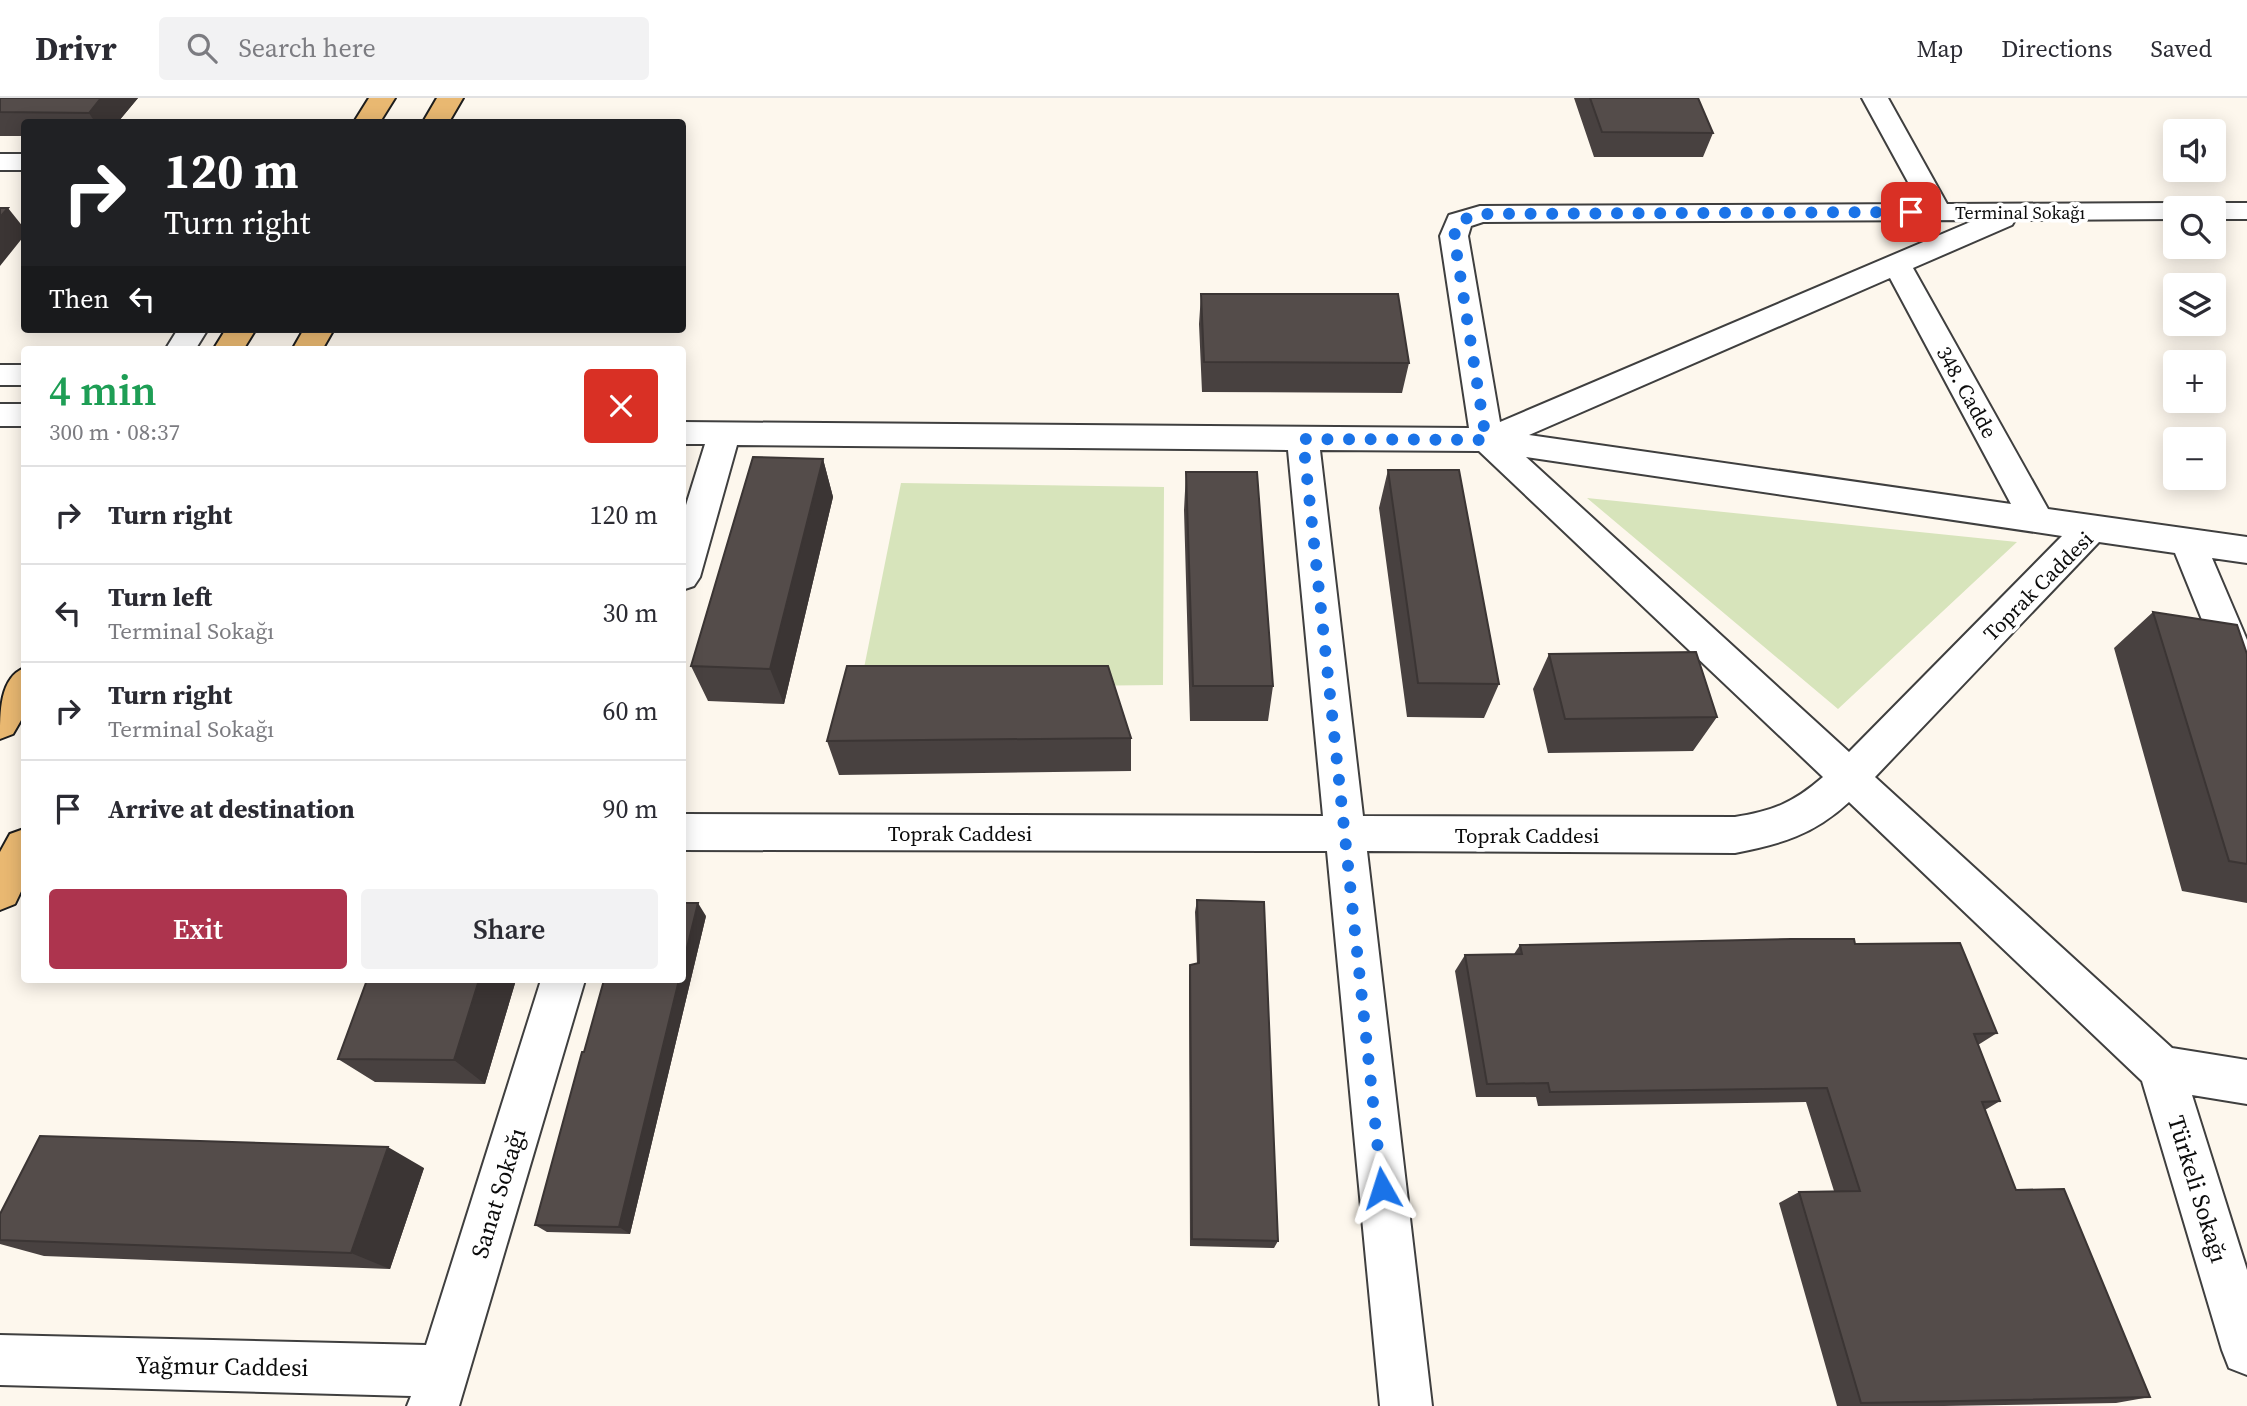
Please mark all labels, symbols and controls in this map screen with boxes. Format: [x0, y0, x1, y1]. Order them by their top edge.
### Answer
search box [159, 17, 649, 80]
text: Drivr [35, 26, 117, 71]
icon: search [183, 29, 221, 67]
text: Search here [239, 30, 376, 66]
text: Map [1916, 32, 1963, 65]
text: Directions [2001, 32, 2112, 65]
text: Saved [2150, 32, 2212, 65]
map controls [2163, 119, 2226, 490]
button: sound [2163, 119, 2226, 182]
text: 120 m [164, 137, 299, 204]
icon: right [49, 147, 140, 238]
pin [1881, 182, 1941, 242]
icon: arrive [1892, 193, 1930, 231]
button: search [2163, 196, 2226, 259]
street label: Terminal Sokağı [1955, 200, 2085, 225]
text: Turn right [164, 201, 310, 245]
button: layers [2163, 273, 2226, 336]
icon: left [123, 280, 161, 318]
text: Then [49, 281, 109, 317]
street label: 348. Cadde [1930, 341, 2004, 443]
button: + [2163, 350, 2226, 413]
text: 4 min [49, 361, 157, 419]
button: close [584, 369, 658, 443]
text: 300 m · 08:37 [49, 416, 180, 448]
button: − [2163, 427, 2226, 490]
icon: right [49, 496, 87, 534]
text: Turn right [108, 497, 232, 533]
text: 120 m [590, 497, 658, 533]
street label: Toprak Caddesi [1977, 525, 2099, 647]
text: Turn left [108, 579, 212, 615]
icon: left [49, 594, 87, 632]
text: 30 m [603, 595, 658, 631]
text: Terminal Sokağı [108, 615, 274, 647]
text: Turn right [108, 677, 232, 713]
icon: right [49, 692, 87, 730]
text: 60 m [603, 693, 658, 729]
text: Terminal Sokağı [108, 713, 274, 745]
icon: arrive [49, 790, 87, 828]
text: Arrive at destination [108, 791, 355, 827]
text: 90 m [603, 791, 658, 827]
street label: Toprak Caddesi [888, 819, 1032, 848]
street label: Toprak Caddesi [1455, 821, 1599, 850]
button: Exit [49, 889, 347, 969]
button: Share [361, 889, 658, 969]
street label: Türkeli Sokağı [2160, 1111, 2236, 1267]
street label: Sanat Sokağı [463, 1124, 533, 1262]
position arrow [1345, 1151, 1419, 1225]
street label: Yağmur Caddesi [135, 1348, 309, 1384]

